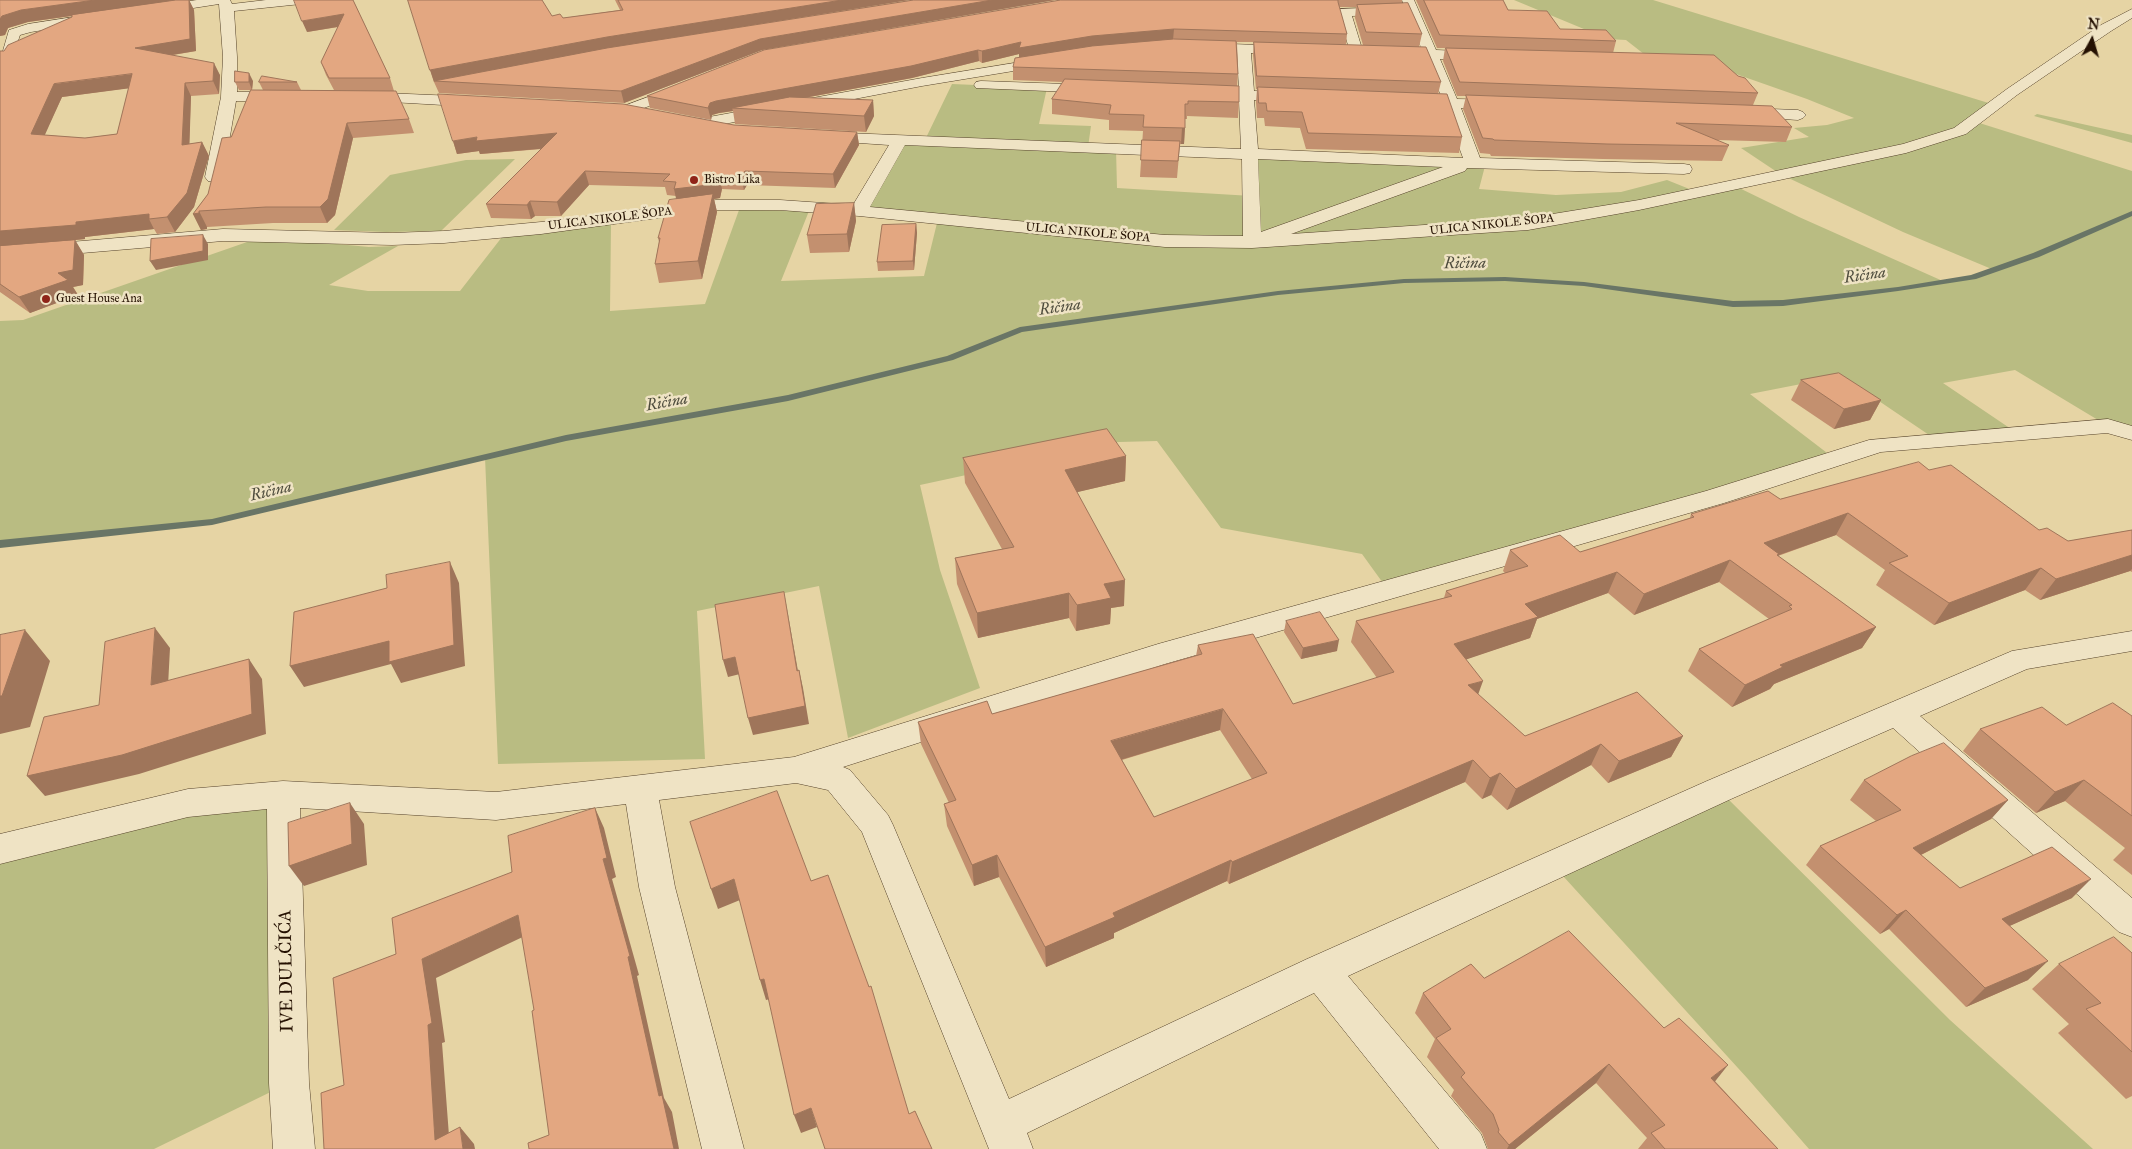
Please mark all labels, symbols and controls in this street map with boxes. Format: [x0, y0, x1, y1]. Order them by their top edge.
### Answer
north arrow [2067, 15, 2117, 65]
text: N [2087, 16, 2100, 34]
place label: Bistro Lika [704, 173, 760, 187]
marker: Bistro Lika [688, 174, 700, 186]
street label: ULICA NIKOLE ŠOPA [547, 204, 673, 234]
street label: ULICA NIKOLE ŠOPA [1429, 211, 1555, 239]
street label: ULICA NIKOLE ŠOPA [1025, 220, 1151, 246]
water label: Ričina [1444, 254, 1486, 274]
water label: Ričina [1843, 264, 1887, 288]
place label: Guest House Ana [56, 292, 142, 306]
marker: Guest House Ana [40, 293, 52, 305]
water label: Ričina [1038, 296, 1082, 320]
water label: Ričina [645, 390, 689, 416]
water label: Ričina [248, 478, 294, 506]
street label: IVE DULČIĆA [275, 909, 299, 1033]

